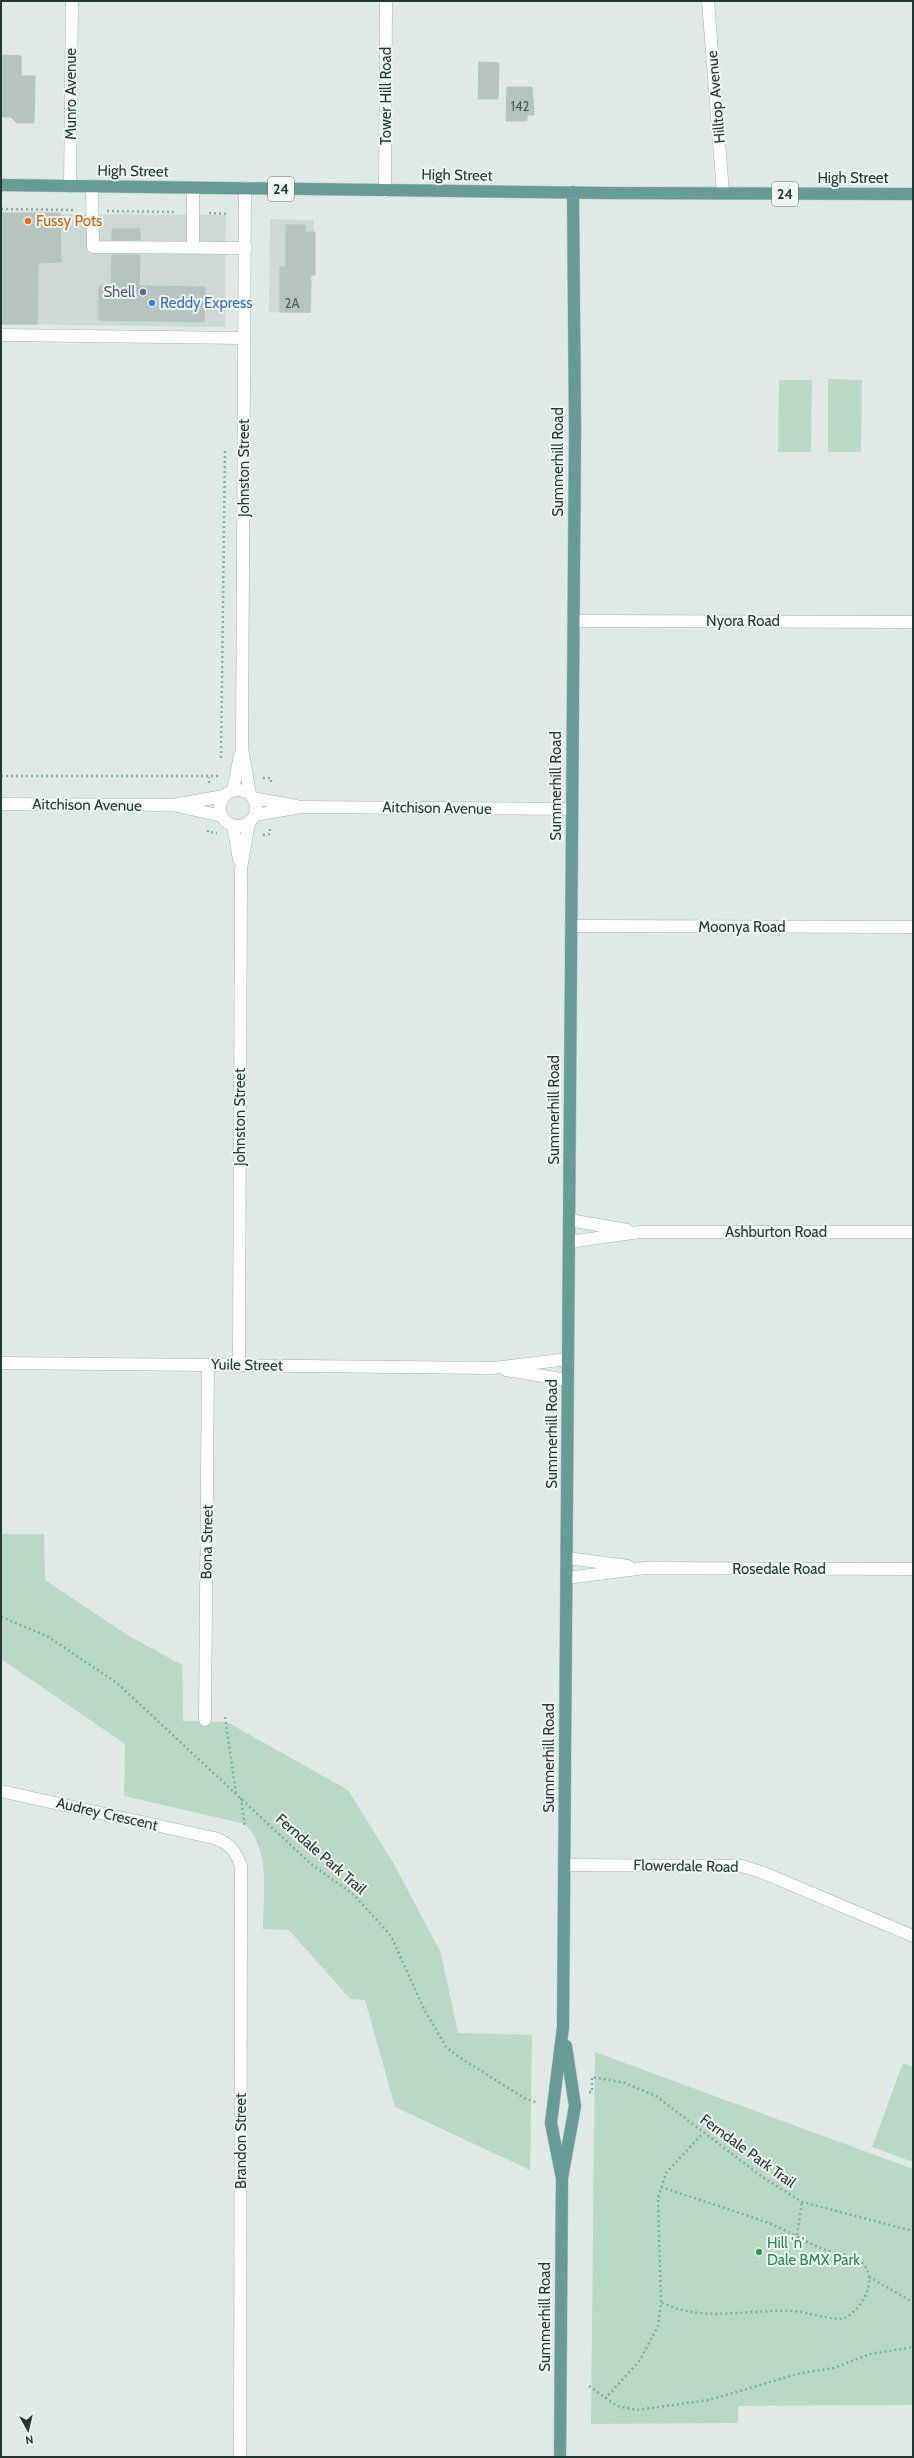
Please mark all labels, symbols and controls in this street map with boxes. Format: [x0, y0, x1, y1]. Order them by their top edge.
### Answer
street label: Tower Hill Road [377, 47, 395, 145]
street label: Munro Avenue [62, 48, 80, 140]
street label: Hilltop Avenue [703, 49, 729, 144]
house number: 142 [511, 98, 529, 114]
street label: High Street [97, 161, 169, 181]
street label: High Street [421, 165, 493, 185]
street label: High Street [817, 169, 889, 187]
road number: 24 [268, 177, 294, 201]
road number: 24 [772, 182, 798, 206]
place label: Fussy Pots [36, 212, 102, 230]
marker: Fussy Pots [23, 216, 33, 226]
place label: Shell [103, 283, 135, 301]
marker: Shell [138, 287, 148, 297]
place label: Reddy Express [160, 294, 252, 312]
house number: 2A [285, 295, 299, 311]
marker: Reddy Express [147, 298, 157, 308]
street label: Summerhill Road [549, 407, 567, 517]
street label: Johnston Street [235, 419, 253, 518]
street label: Nyora Road [706, 612, 780, 630]
street label: Summerhill Road [547, 731, 565, 841]
street label: Aitchison Avenue [32, 795, 142, 815]
street label: Aitchison Avenue [382, 798, 492, 818]
street label: Moonya Road [698, 918, 786, 936]
street label: Summerhill Road [545, 1055, 563, 1165]
street label: Johnston Street [231, 1068, 249, 1167]
street label: Ashburton Road [725, 1223, 827, 1241]
street label: Yuile Street [210, 1355, 283, 1375]
street label: Summerhill Road [543, 1379, 561, 1489]
street label: Bona Street [197, 1504, 217, 1580]
street label: Rosedale Road [732, 1560, 826, 1578]
street label: Summerhill Road [540, 1703, 558, 1813]
street label: Audrey Crescent [54, 1794, 160, 1834]
street label: Ferndale Park Trail [272, 1810, 370, 1898]
street label: Flowerdale Road [633, 1856, 739, 1876]
street label: Brandon Street [232, 2093, 250, 2189]
street label: Ferndale Park Trail [697, 2110, 800, 2192]
place label: Hill 'n' Dale BMX Park [767, 2234, 860, 2269]
marker: Hill 'n' Dale BMX Park [754, 2247, 764, 2257]
street label: Summerhill Road [536, 2262, 554, 2372]
north arrow [8, 2410, 48, 2450]
text: N [25, 2432, 34, 2447]

